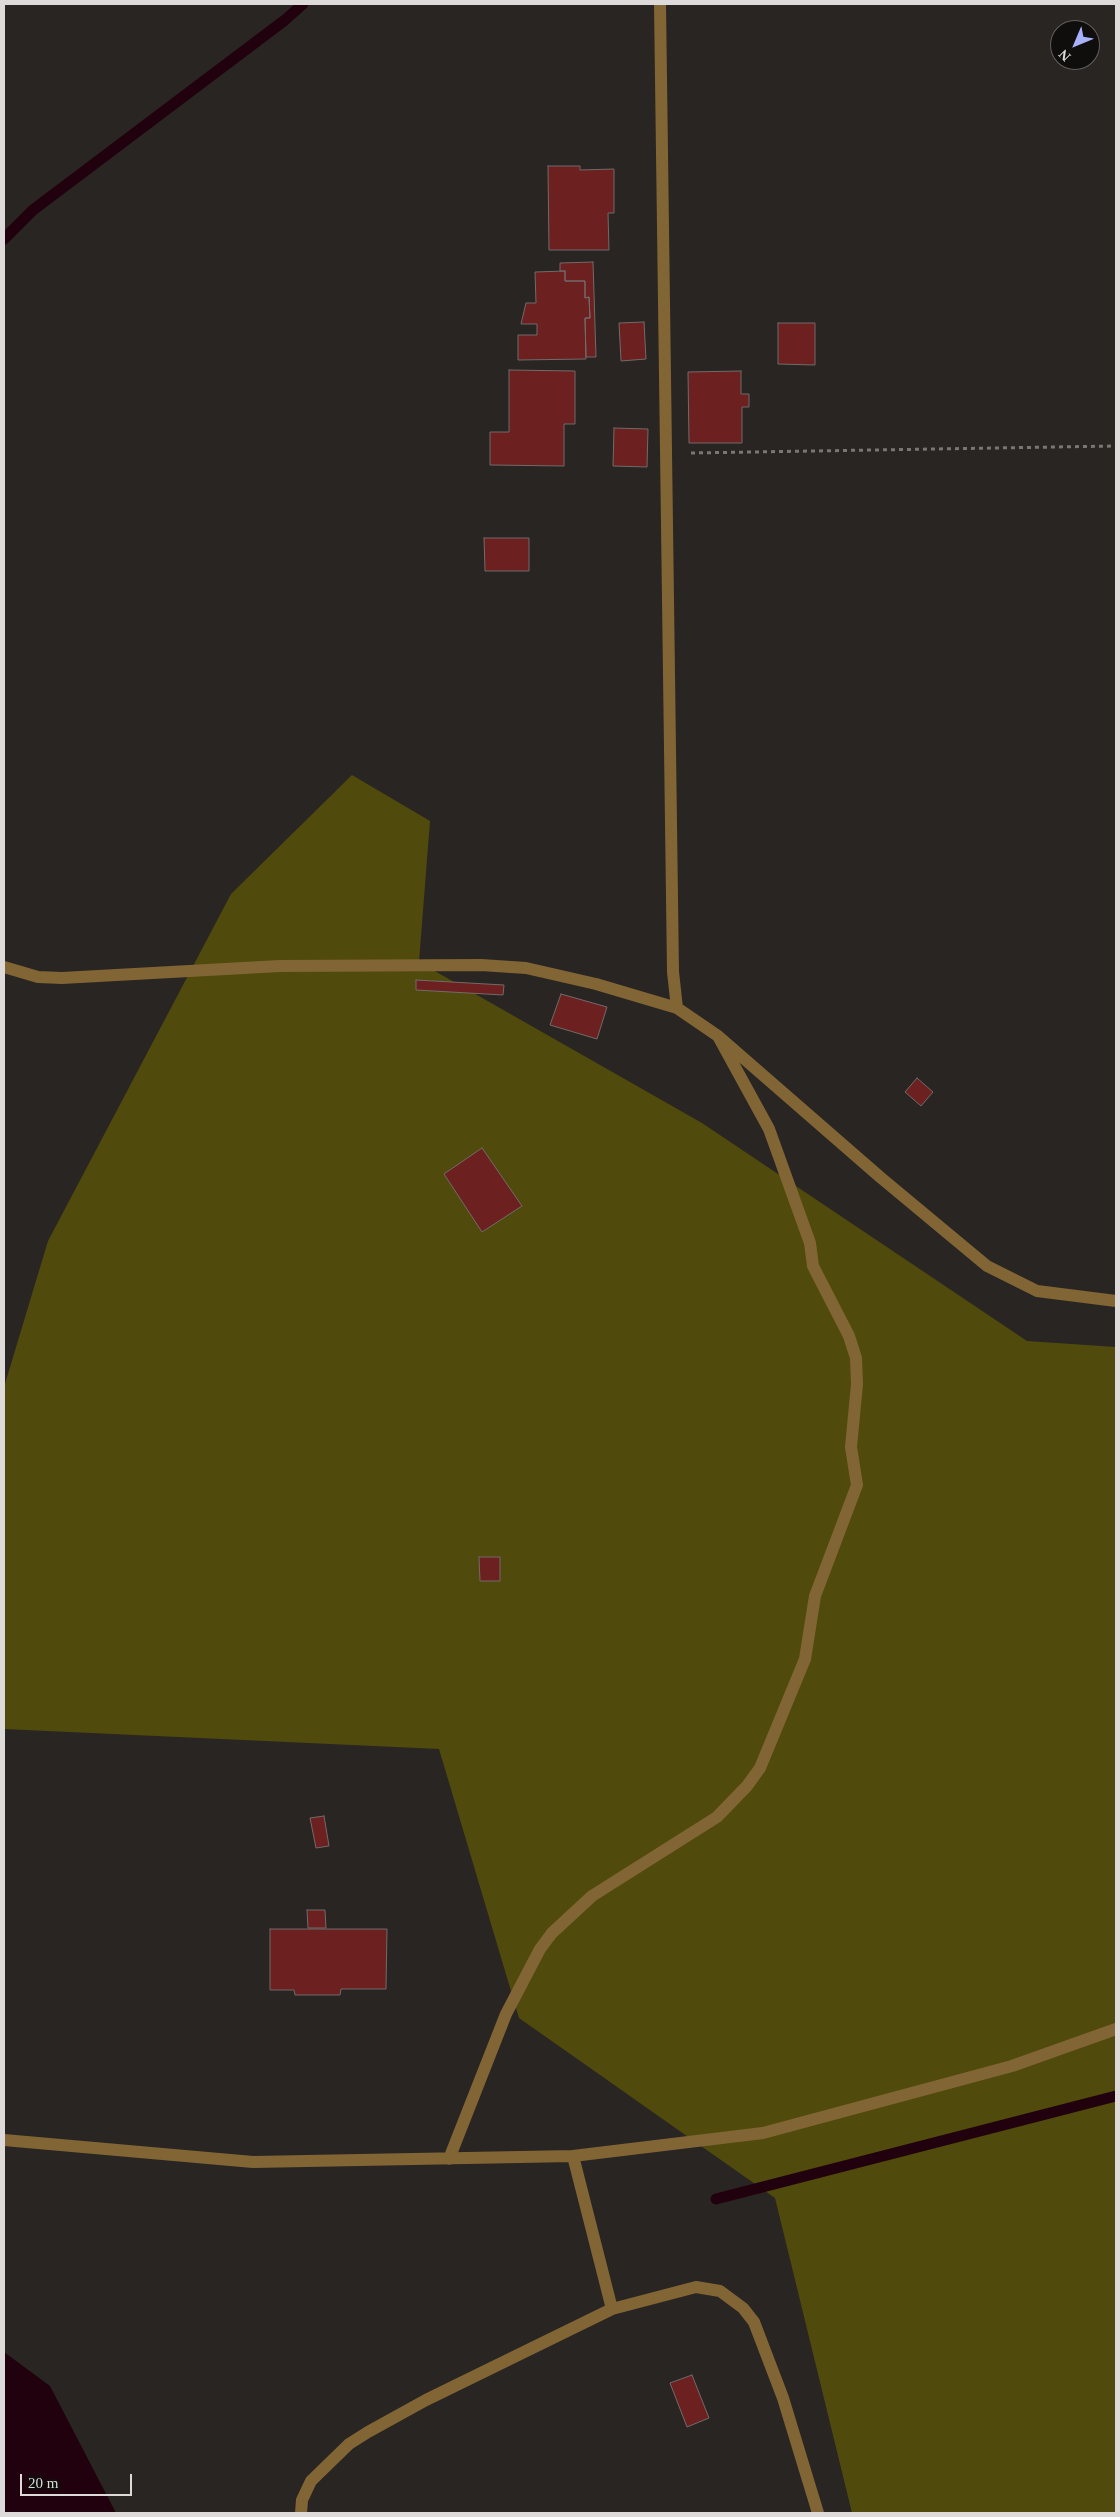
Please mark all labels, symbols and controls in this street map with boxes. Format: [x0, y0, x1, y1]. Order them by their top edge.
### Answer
north arrow [1050, 20, 1100, 70]
text: N [1056, 46, 1074, 64]
scale bar [22, 2464, 135, 2496]
text: 20 m [28, 2475, 58, 2491]

